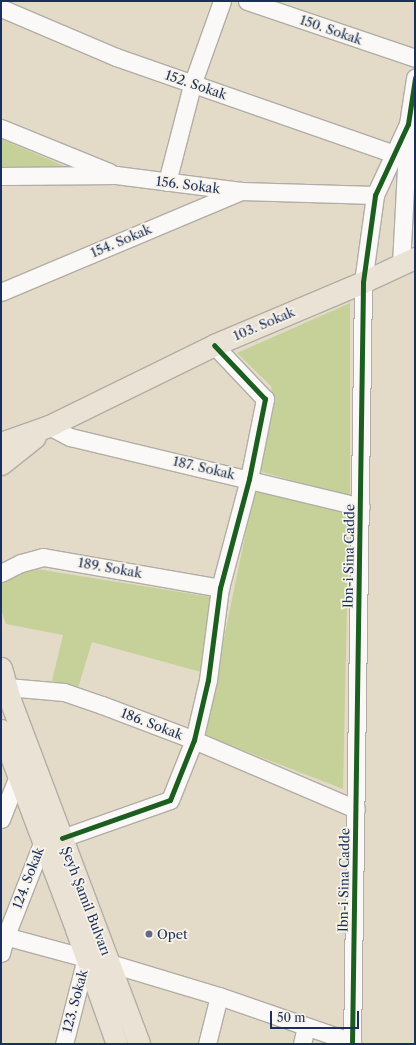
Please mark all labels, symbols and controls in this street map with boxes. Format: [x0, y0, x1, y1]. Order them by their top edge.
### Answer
street label: 150. Sokak [298, 12, 364, 48]
street label: 152. Sokak [163, 67, 229, 103]
street label: 156. Sokak [155, 173, 221, 197]
street label: 154. Sokak [88, 221, 154, 261]
street label: 103. Sokak [231, 304, 297, 344]
street label: 187. Sokak [171, 453, 237, 483]
street label: Ibn-i Sina Cadde [340, 504, 358, 608]
street label: 189. Sokak [77, 555, 143, 581]
street label: 186. Sokak [119, 705, 185, 743]
street label: Ibn-i Sina Cadde [335, 828, 353, 932]
street label: Şeyh Şamil Bulvarı [58, 844, 114, 958]
street label: 124. Sokak [9, 845, 47, 911]
place label: Opet [157, 926, 188, 942]
marker: Opet [144, 929, 154, 939]
street label: 123. Sokak [59, 968, 91, 1034]
scale bar [272, 1003, 361, 1029]
text: 50 m [277, 1010, 306, 1025]

